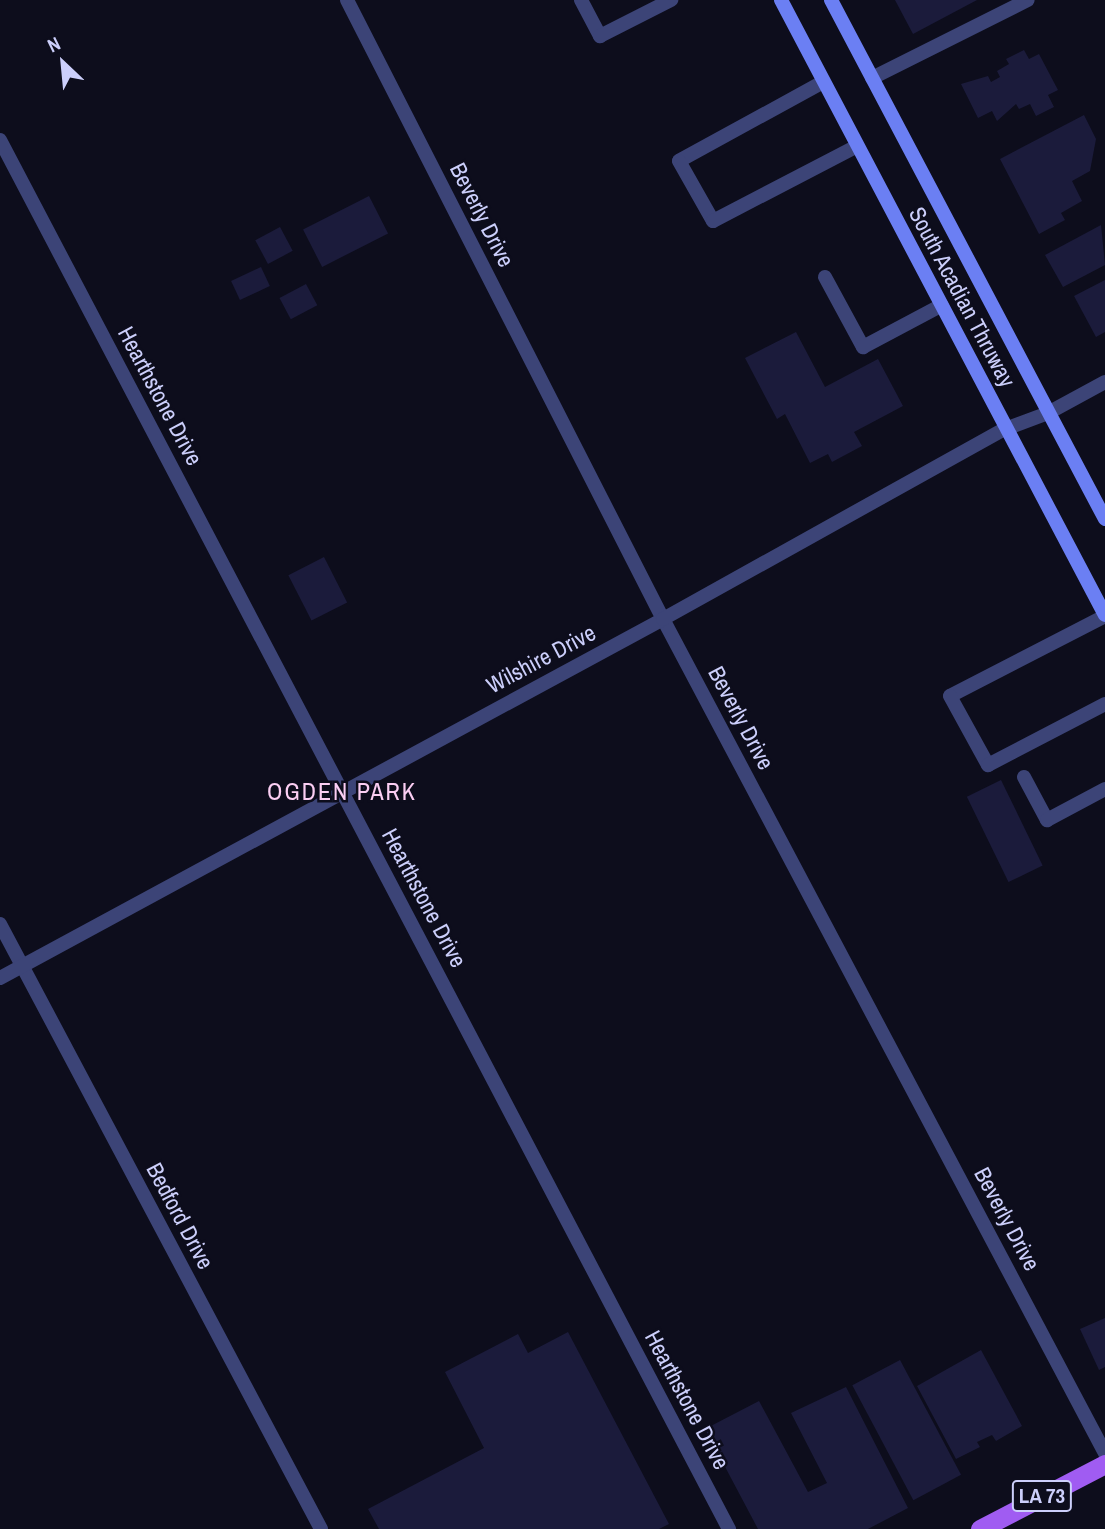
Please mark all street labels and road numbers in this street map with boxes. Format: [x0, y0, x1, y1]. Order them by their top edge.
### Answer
street label: Beverly Drive [444, 158, 520, 272]
street label: South Acadian Thruway [903, 202, 1021, 392]
street label: Hearthstone Drive [112, 322, 208, 470]
street label: Wilshire Drive [482, 619, 600, 699]
street label: Beverly Drive [702, 662, 780, 774]
street label: Hearthstone Drive [376, 824, 472, 972]
street label: Bedford Drive [141, 1158, 219, 1274]
street label: Beverly Drive [968, 1163, 1046, 1275]
street label: Hearthstone Drive [639, 1326, 735, 1474]
road number: LA 73 [1010, 1478, 1074, 1514]

